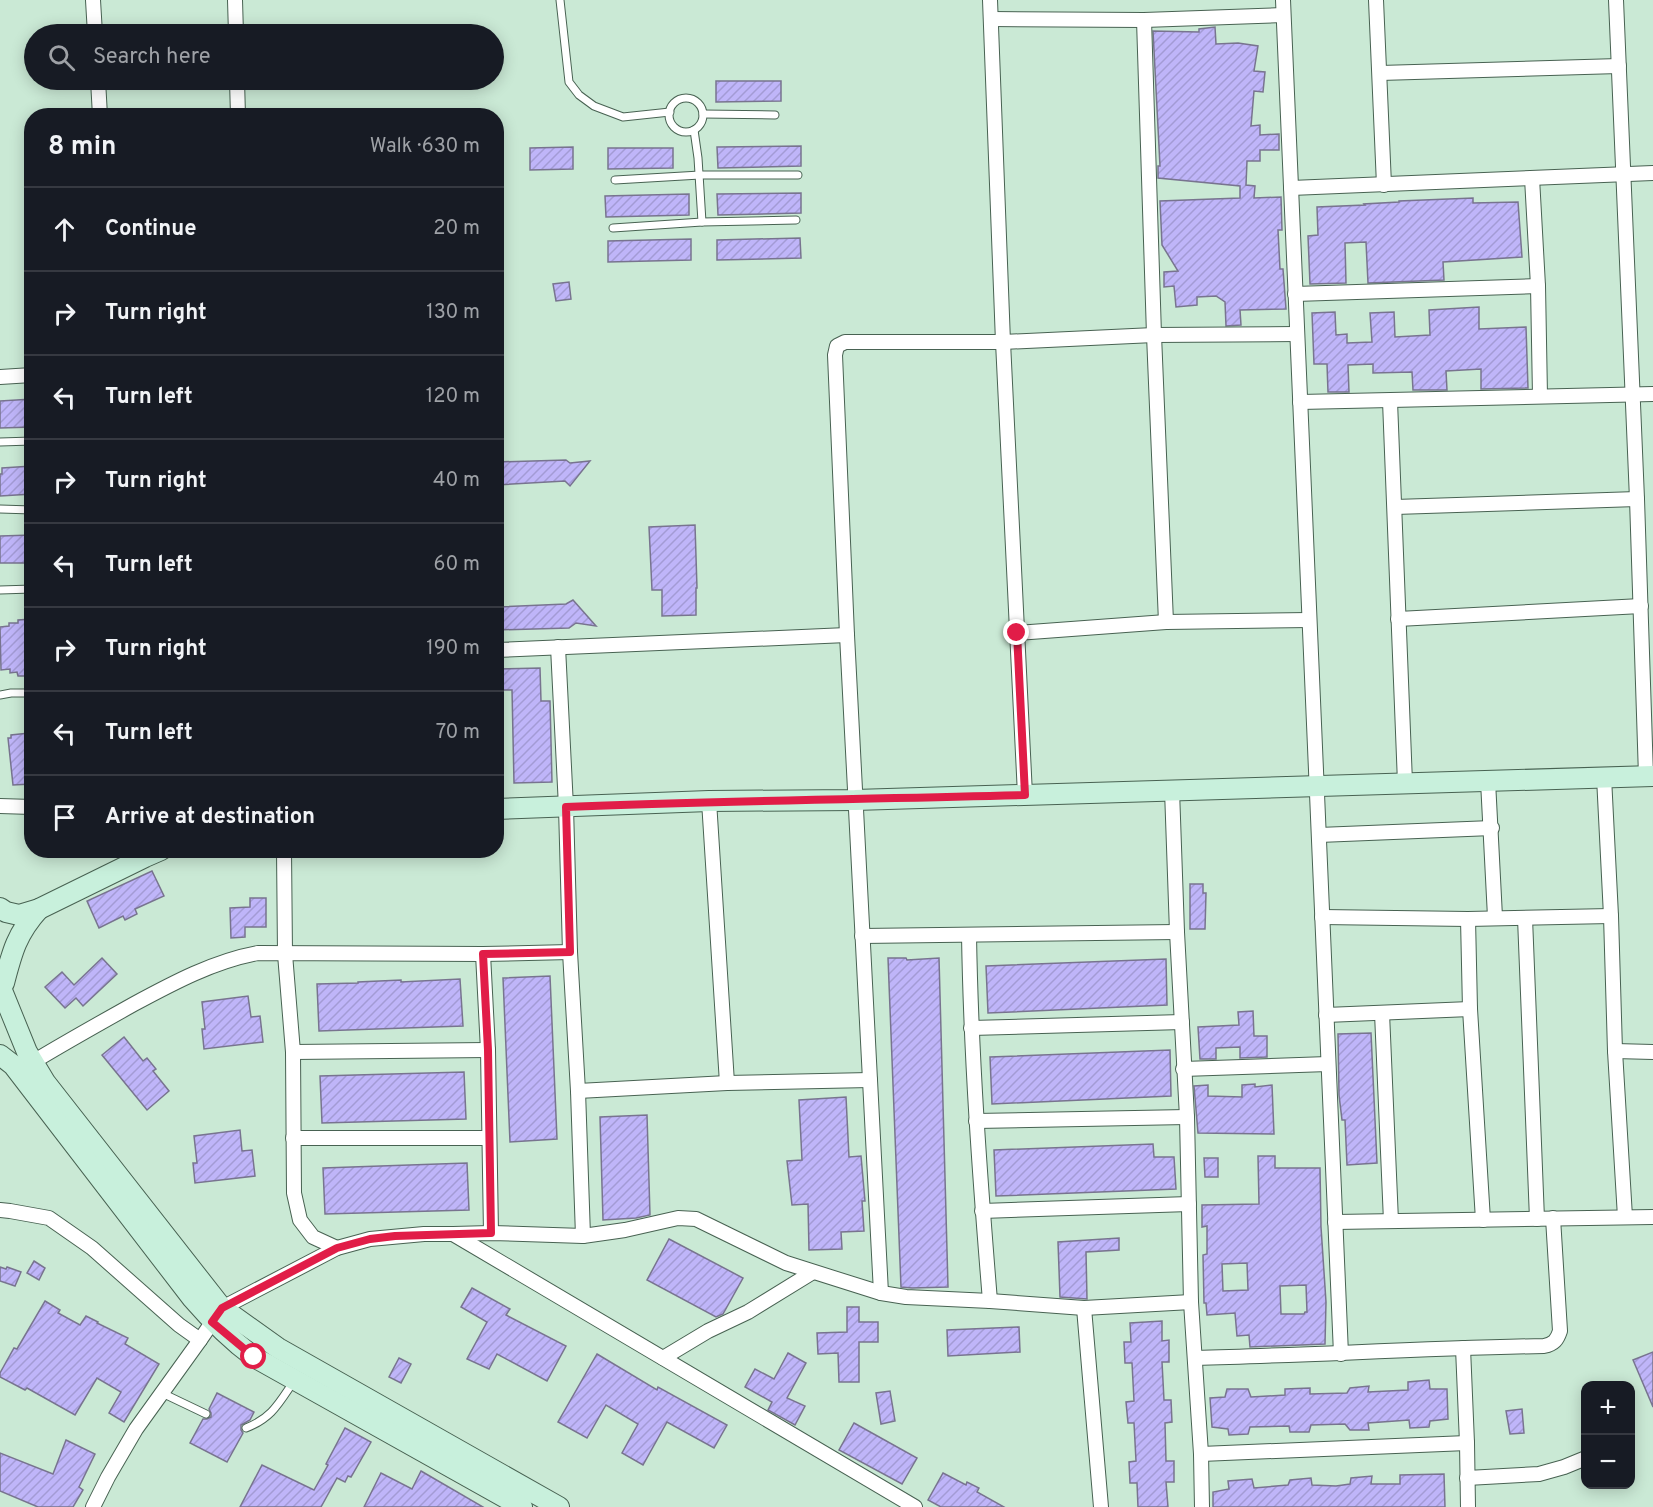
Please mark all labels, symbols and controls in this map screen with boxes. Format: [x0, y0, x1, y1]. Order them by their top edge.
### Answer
search box [24, 24, 504, 90]
icon: search [45, 41, 78, 74]
text: Search here [93, 44, 211, 71]
text: 8 min [48, 131, 116, 164]
text: Walk · 630 m [370, 134, 480, 160]
icon: ahead [48, 213, 81, 246]
text: Continue [105, 216, 196, 243]
text: 20 m [433, 216, 480, 242]
icon: right [48, 297, 81, 330]
text: Turn right [105, 300, 207, 327]
text: 130 m [426, 300, 480, 326]
icon: left [48, 381, 81, 414]
text: Turn left [105, 384, 193, 411]
text: 120 m [426, 384, 480, 410]
icon: right [48, 465, 81, 498]
text: Turn right [105, 468, 207, 495]
text: 40 m [433, 468, 480, 494]
icon: left [48, 549, 81, 582]
text: Turn left [105, 552, 193, 579]
text: 60 m [434, 552, 480, 578]
route end [1003, 619, 1029, 645]
icon: right [48, 633, 81, 666]
text: Turn right [105, 636, 207, 663]
text: 190 m [426, 636, 480, 662]
icon: left [48, 717, 81, 750]
text: Turn left [105, 720, 193, 747]
text: 70 m [436, 720, 480, 746]
icon: arrive [48, 801, 81, 834]
text: Arrive at destination [105, 804, 315, 831]
route start [240, 1343, 266, 1369]
map controls [1581, 1381, 1635, 1489]
button: + [1581, 1381, 1635, 1435]
button: − [1581, 1435, 1635, 1489]

